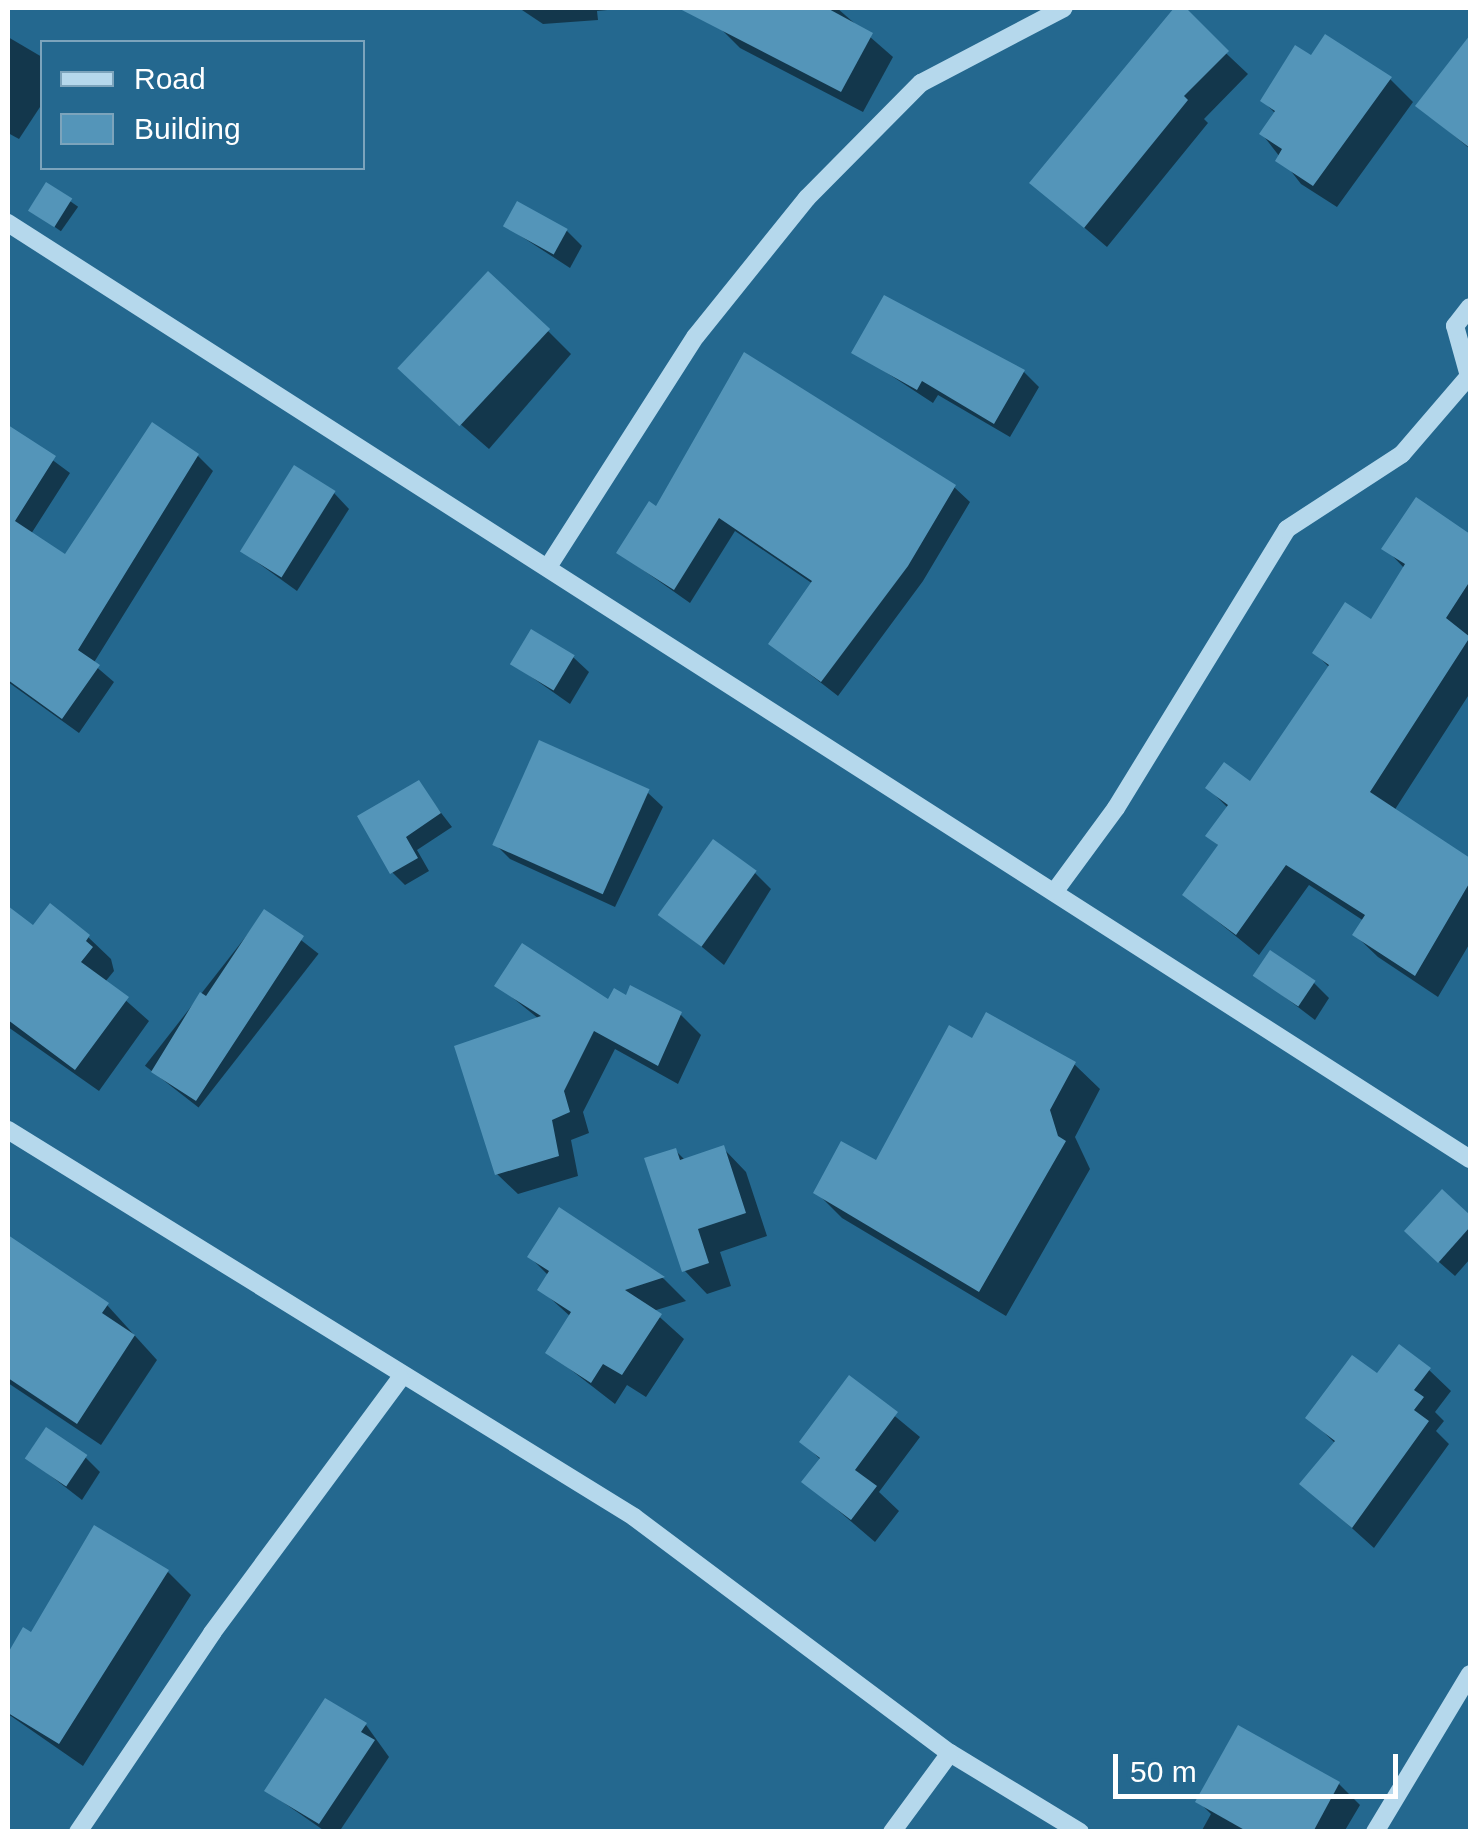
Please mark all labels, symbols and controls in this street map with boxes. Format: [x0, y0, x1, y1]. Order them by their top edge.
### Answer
legend [40, 40, 365, 170]
text: Road [134, 62, 206, 95]
text: Building [134, 112, 241, 145]
scale bar [1118, 1734, 1403, 1796]
text: 50 m [1130, 1755, 1197, 1788]

